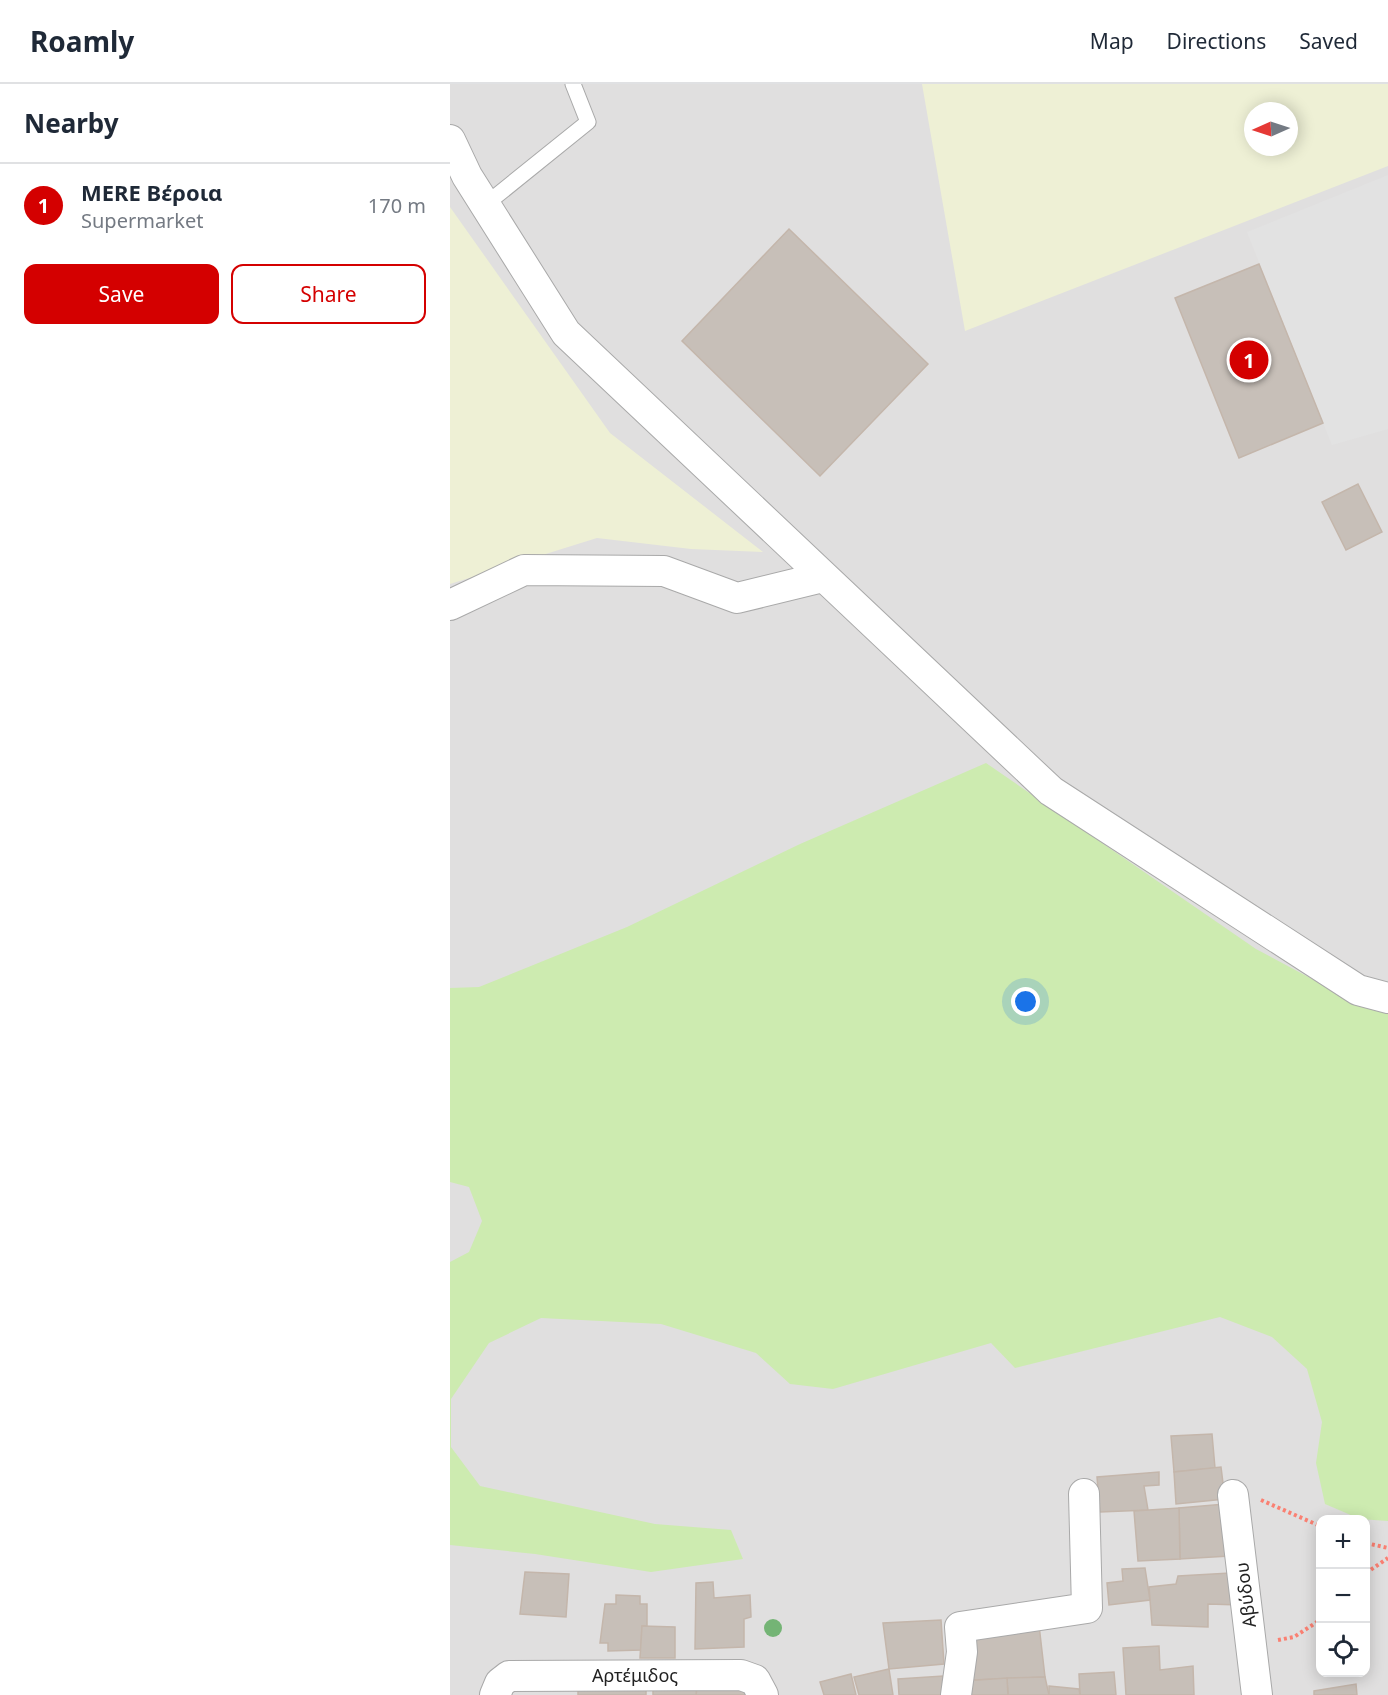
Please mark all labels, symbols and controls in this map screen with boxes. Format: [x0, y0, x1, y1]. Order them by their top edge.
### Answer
text: Roamly [30, 22, 134, 60]
text: Map [1090, 27, 1134, 55]
text: Directions [1167, 27, 1266, 55]
text: Saved [1299, 27, 1358, 55]
north arrow [1244, 102, 1298, 156]
text: Nearby [24, 105, 119, 141]
text: MERE Βέροια [81, 177, 222, 207]
text: 1 [38, 192, 49, 219]
text: 170 m [368, 192, 426, 219]
text: Supermarket [81, 207, 204, 234]
button: Save [24, 264, 219, 324]
button: Share [231, 264, 426, 324]
pin: 1 [1230, 338, 1268, 382]
your location [1011, 987, 1040, 1016]
map controls [1316, 1515, 1370, 1677]
button: + [1316, 1515, 1370, 1569]
street label: Αβύδου [1229, 1561, 1261, 1629]
button: − [1316, 1569, 1370, 1623]
button: locate [1316, 1623, 1370, 1677]
street label: Αρτέμιδος [592, 1663, 678, 1687]

